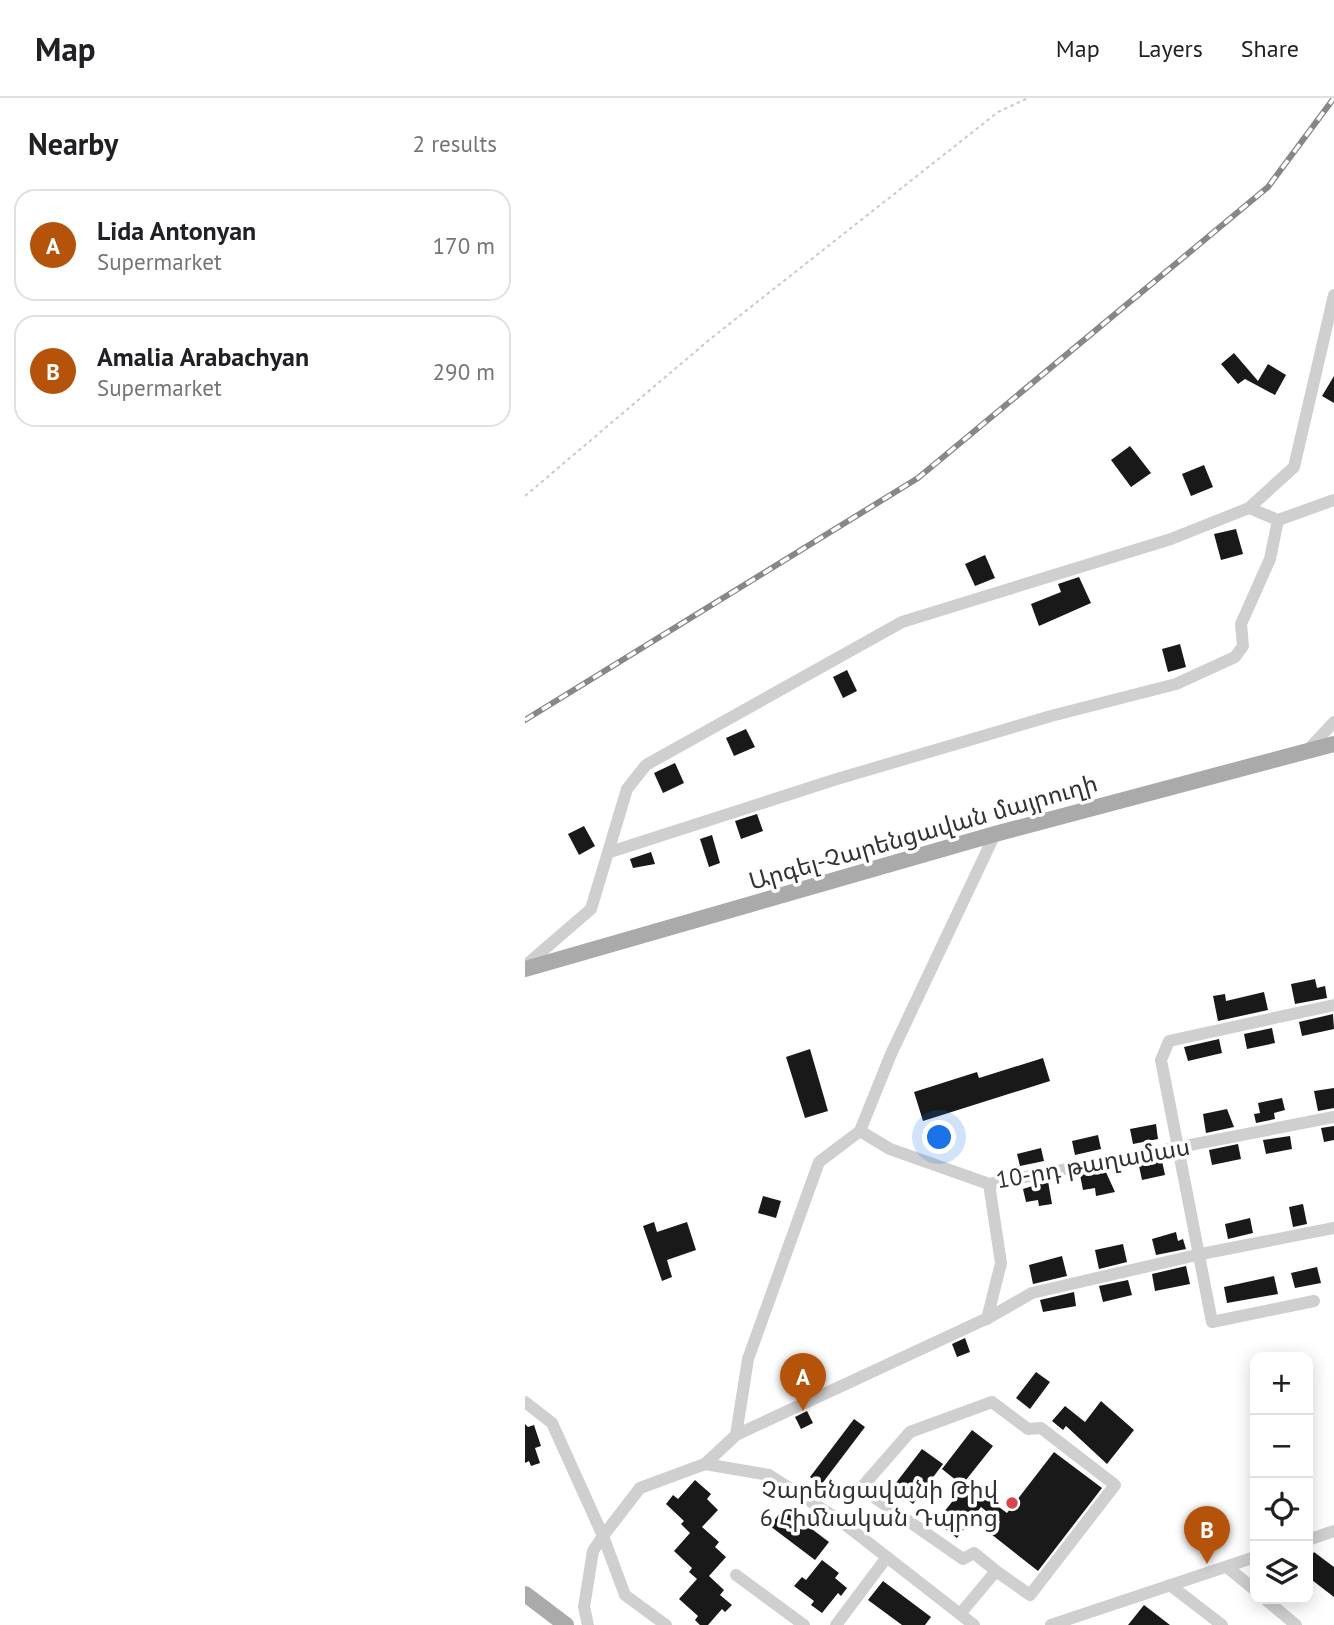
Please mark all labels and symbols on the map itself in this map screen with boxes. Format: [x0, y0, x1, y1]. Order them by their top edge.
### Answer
street label: Արգել-Չարենցավան մայրուղի [745, 767, 1101, 897]
your location [922, 1120, 956, 1154]
street label: 10-րդ թաղամաս [994, 1131, 1192, 1195]
pin: A [780, 1353, 826, 1411]
place label: Չարենցավանի Թիվ 6 Հիմնական Դպրոց [760, 1474, 999, 1533]
marker: Չարենցավանի Թիվ 6 Հիմնական Դպրոց [1004, 1495, 1020, 1511]
pin: B [1184, 1506, 1230, 1564]

